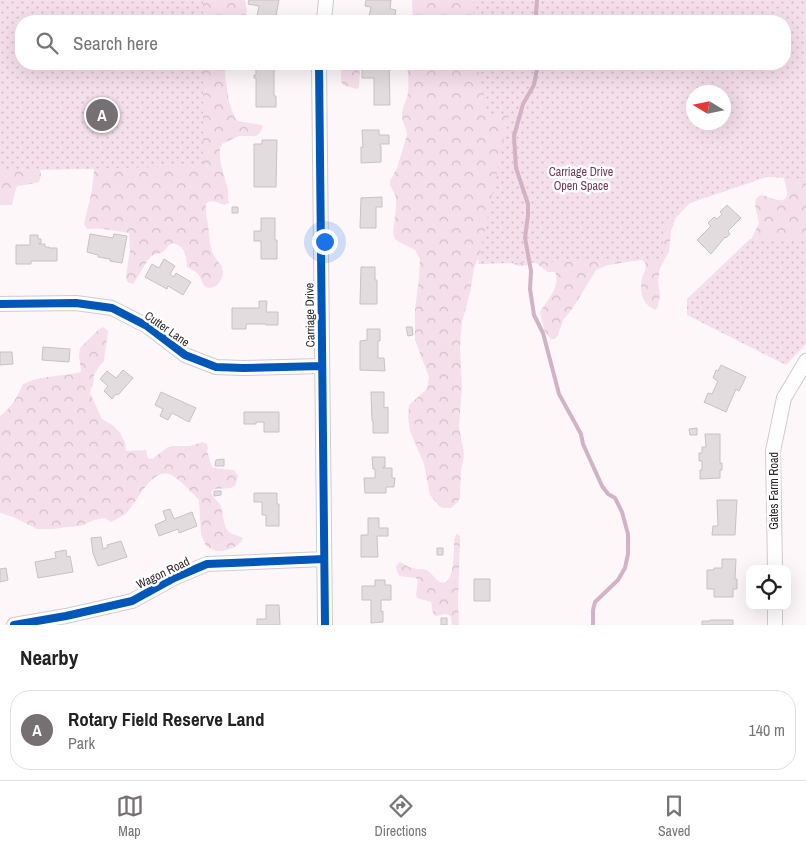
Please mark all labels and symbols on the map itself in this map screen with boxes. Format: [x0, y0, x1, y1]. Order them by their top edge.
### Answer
north arrow [686, 85, 731, 130]
pin: A [86, 96, 118, 134]
park label: Carriage Drive Open Space [549, 164, 613, 194]
your location [312, 229, 338, 255]
street label: Carriage Drive [301, 283, 319, 347]
street label: Cutter Lane [141, 308, 193, 350]
street label: Gates Farm Road [766, 452, 782, 530]
street label: Wagon Road [134, 553, 192, 593]

